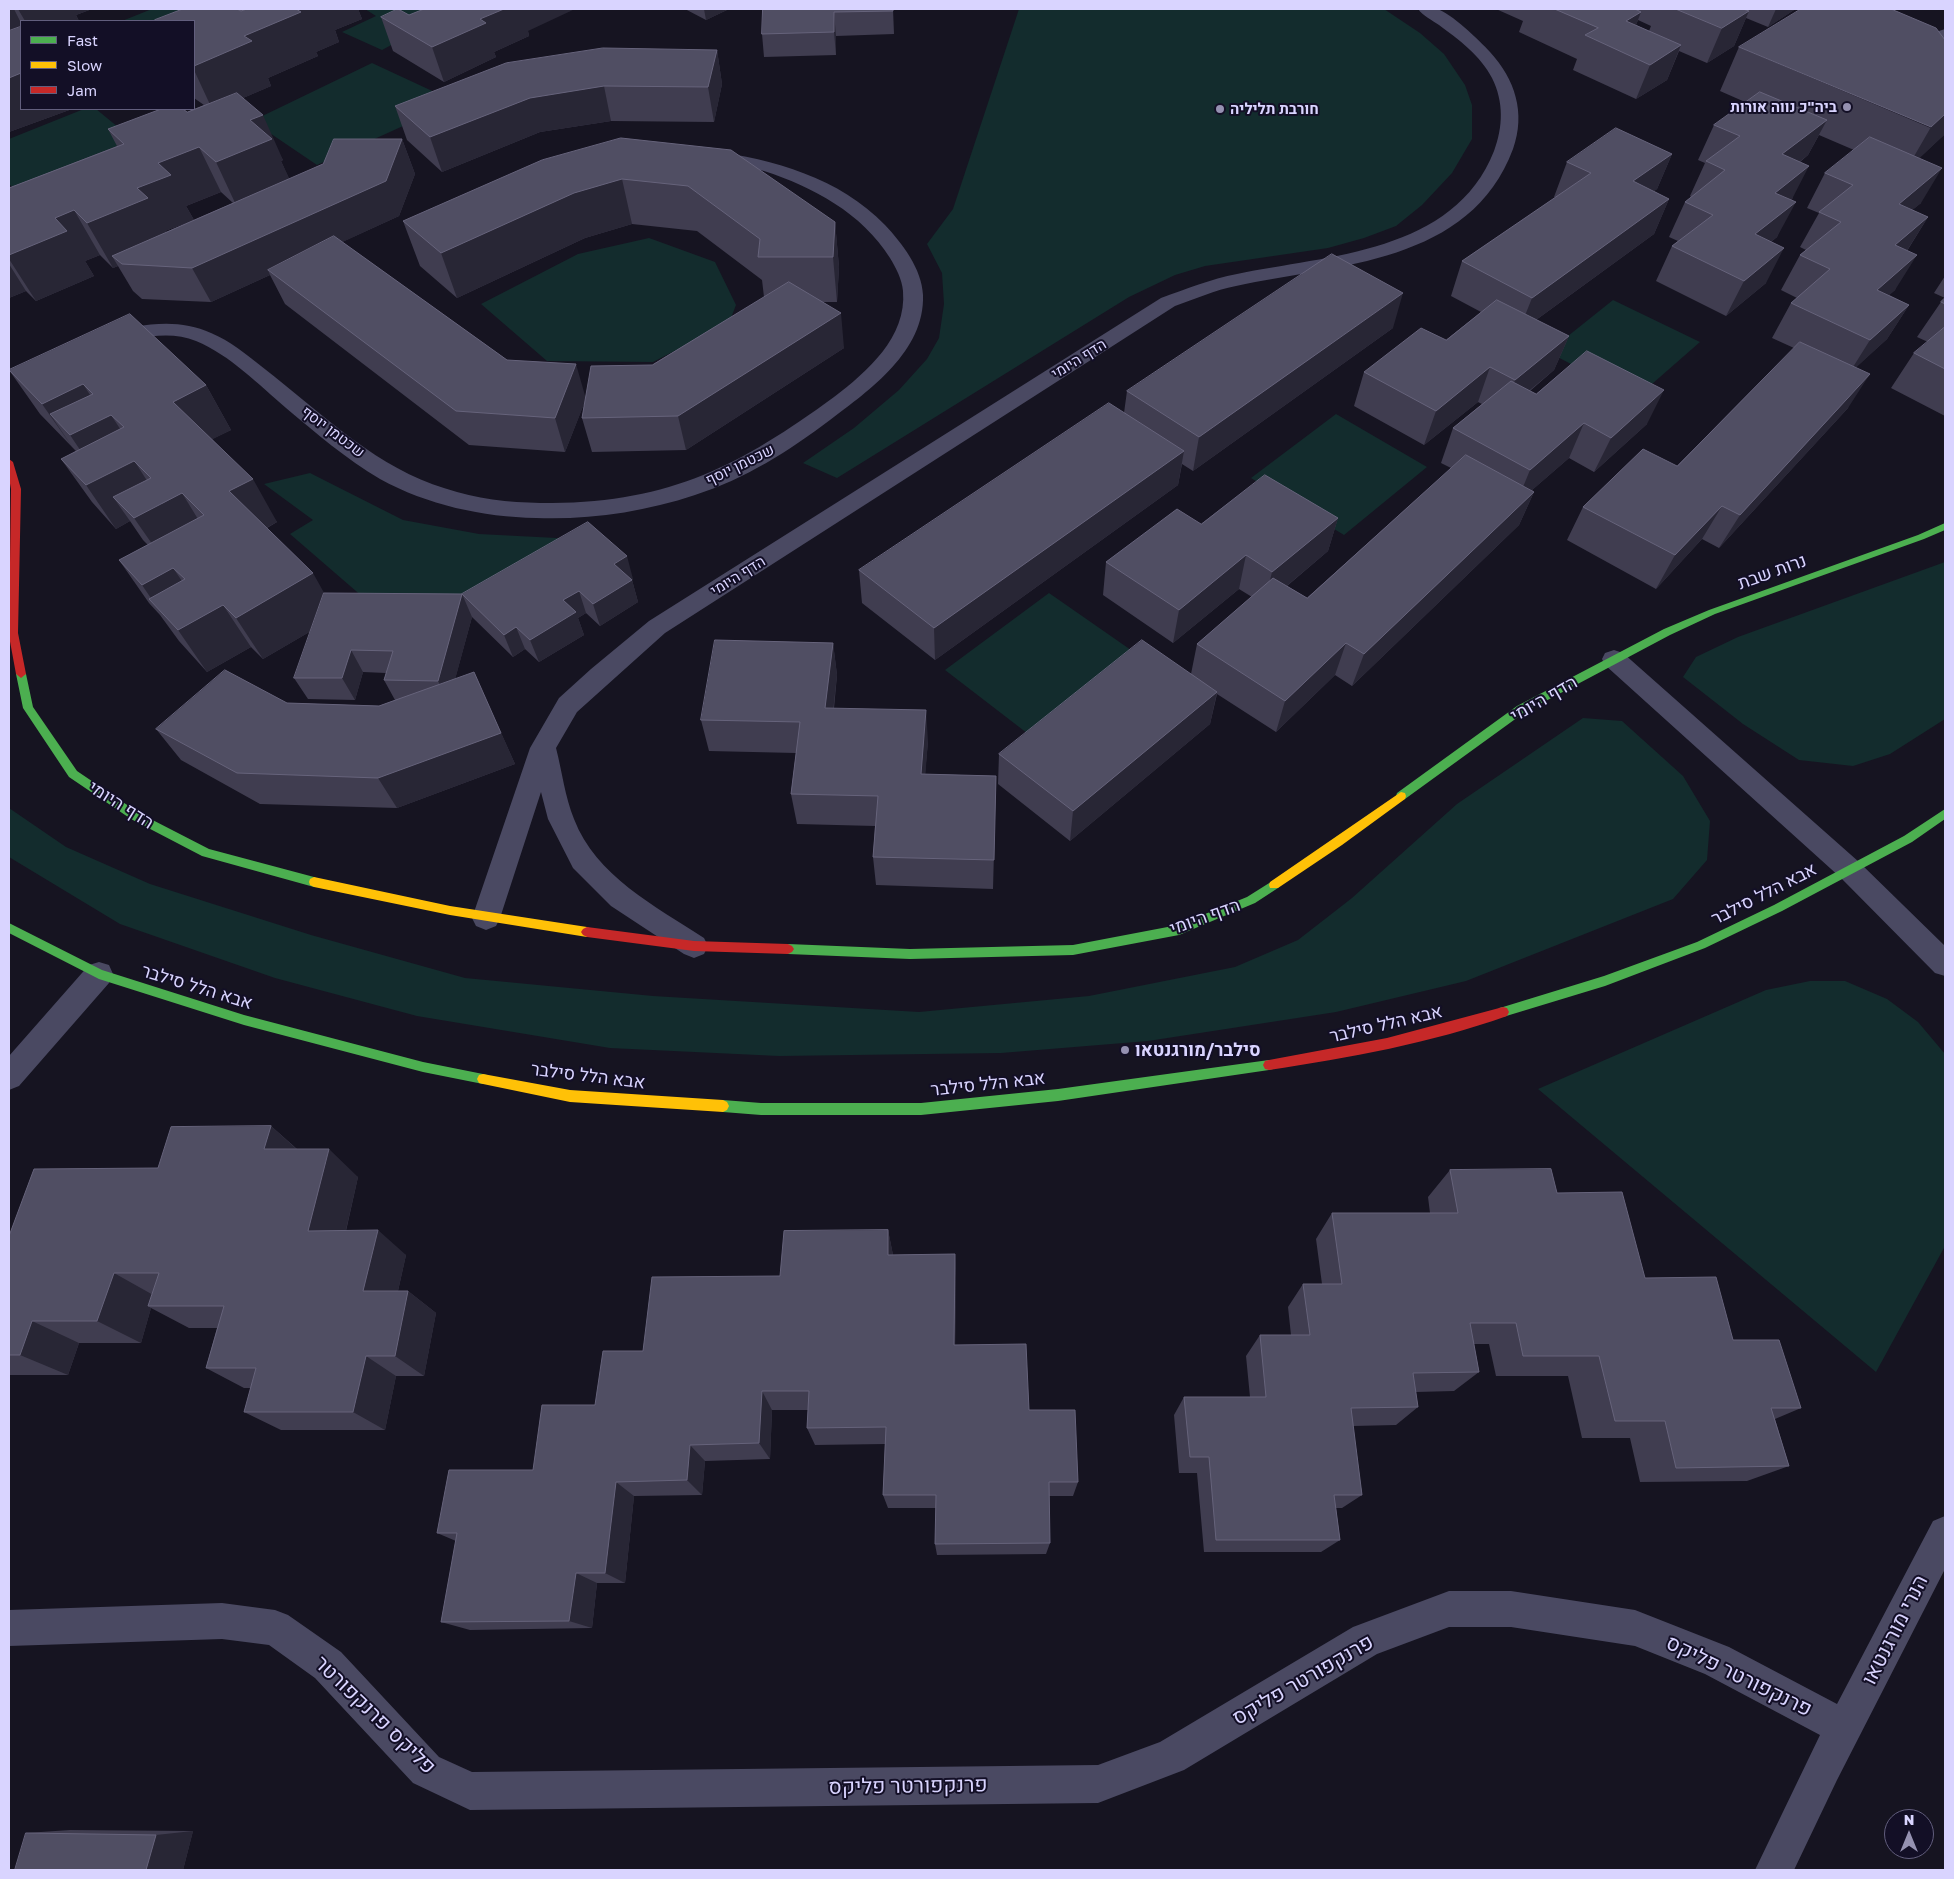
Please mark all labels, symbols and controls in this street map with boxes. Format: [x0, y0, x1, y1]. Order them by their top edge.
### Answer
legend [20, 20, 195, 110]
text: Fast [67, 31, 98, 49]
text: Slow [67, 56, 102, 74]
text: Jam [67, 81, 97, 99]
place label: ביה"כ נווה אורות [1730, 98, 1837, 116]
place label: חורבת תליליה [1230, 100, 1319, 118]
marker: ביה"כ נווה אורות [1841, 101, 1853, 113]
marker: חורבת תליליה [1214, 103, 1226, 115]
street label: הדף היומי [1048, 335, 1110, 383]
street label: שכטמן יוסף [298, 402, 368, 462]
street label: שכטמן יוסף [703, 441, 777, 489]
street label: נרות שבת [1735, 550, 1809, 594]
street label: הדף היומי [707, 552, 769, 600]
street label: הדף היומי [1507, 671, 1581, 727]
street label: הדף היומי [84, 776, 158, 834]
street label: אבא הלל סילבר [1708, 858, 1820, 930]
street label: הדף היומי [1167, 894, 1243, 940]
street label: אבא הלל סילבר [139, 960, 255, 1014]
street label: אבא הלל סילבר [1327, 1001, 1445, 1047]
place label: סילבר/מורגנטאו [1135, 1039, 1261, 1061]
marker: סילבר/מורגנטאו [1119, 1044, 1131, 1056]
street label: אבא הלל סילבר [530, 1058, 646, 1094]
street label: אבא הלל סילבר [930, 1067, 1046, 1101]
street label: הנרי מורגנטאו [1857, 1571, 1933, 1689]
street label: פרנקפורטר פליקס [1228, 1629, 1378, 1731]
street label: פרנקפורטר פליקס [1662, 1630, 1816, 1722]
street label: פליקס פרנקפורטר [309, 1651, 441, 1779]
street label: פרנקפורטר פליקס [828, 1772, 988, 1800]
north arrow [1884, 1809, 1934, 1859]
text: N [1904, 1811, 1914, 1828]

